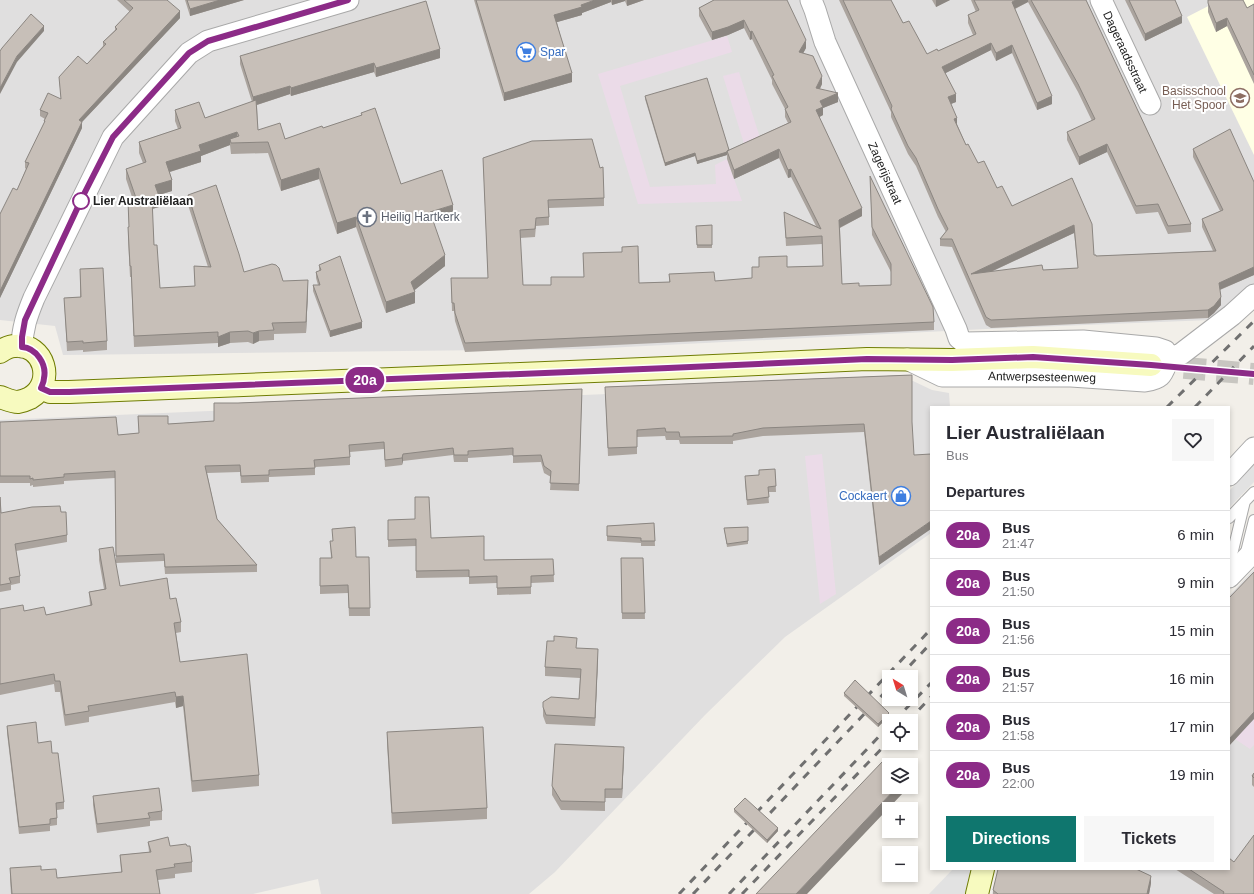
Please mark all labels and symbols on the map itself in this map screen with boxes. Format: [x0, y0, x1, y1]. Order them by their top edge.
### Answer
street label: Dageraadsstraat [1100, 9, 1150, 96]
supermarket icon: Spar [515, 41, 537, 63]
place label: Spar [540, 45, 565, 59]
place label: Basisschool Het Spoor [1162, 84, 1226, 112]
school or university icon: Basisschool Het Spoor [1229, 87, 1251, 109]
street label: Zagerijstraat [865, 140, 905, 207]
marker: Lier Australiëlaan [72, 192, 90, 210]
place label: Lier Australiëlaan [93, 194, 193, 208]
church icon: Heilig Hartkerk [356, 206, 378, 228]
place label: Heilig Hartkerk [381, 210, 461, 224]
line badge: 20a [342, 367, 388, 393]
street label: Antwerpsesteenweg [988, 369, 1096, 385]
shop icon: Cockaert [890, 485, 912, 507]
place label: Cockaert [839, 489, 888, 503]
north arrow [882, 670, 918, 706]

